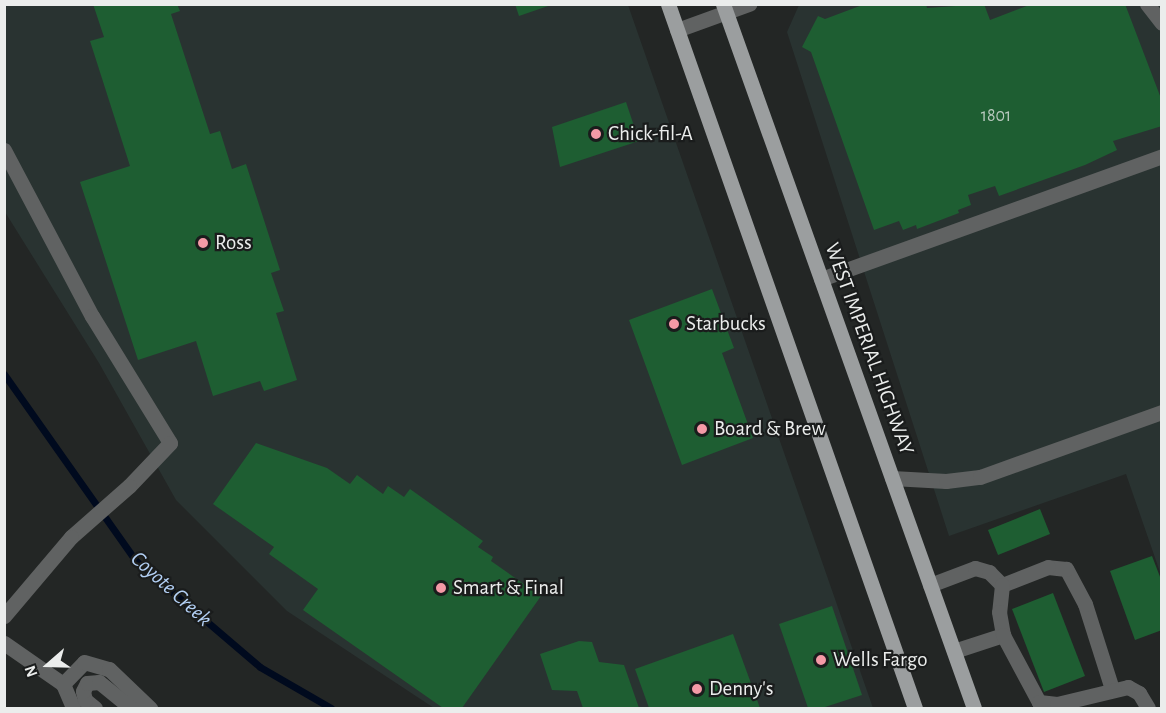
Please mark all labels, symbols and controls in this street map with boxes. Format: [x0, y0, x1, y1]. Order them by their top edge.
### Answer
house number: 1801 [981, 105, 1011, 127]
place label: Chick-fil-A [608, 121, 693, 147]
marker: Chick-fil-A [589, 127, 603, 141]
place label: Ross [215, 230, 252, 256]
marker: Ross [196, 236, 210, 250]
street label: WEST IMPERIAL HIGHWAY [819, 240, 919, 458]
place label: Starbucks [686, 311, 766, 337]
marker: Starbucks [667, 317, 681, 331]
place label: Board & Brew [714, 416, 826, 442]
marker: Board & Brew [695, 422, 709, 436]
water label: Coyote Creek [125, 546, 217, 632]
place label: Smart & Final [453, 575, 564, 601]
marker: Smart & Final [434, 581, 448, 595]
north arrow [18, 635, 78, 695]
place label: Wells Fargo [833, 647, 927, 673]
marker: Wells Fargo [814, 653, 828, 667]
text: N [22, 663, 41, 679]
place label: Denny's [709, 676, 774, 702]
marker: Denny's [690, 682, 704, 696]

